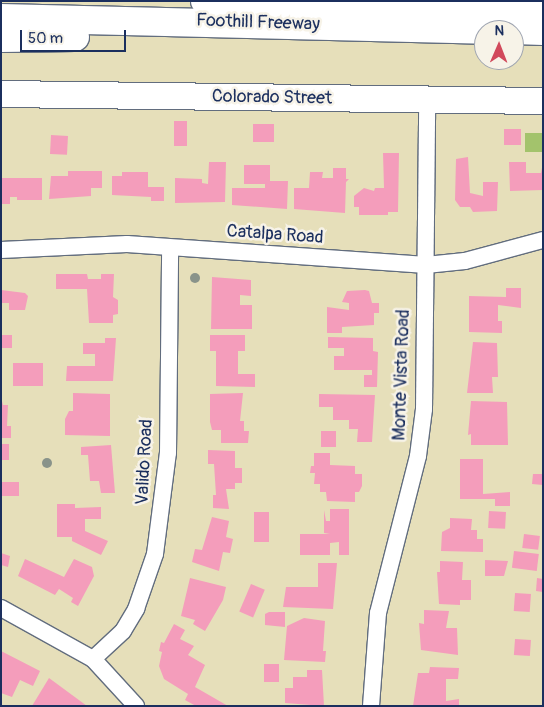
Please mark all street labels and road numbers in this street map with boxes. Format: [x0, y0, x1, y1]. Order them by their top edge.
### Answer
street label: Foothill Freeway [196, 10, 320, 36]
street label: Colorado Street [212, 86, 332, 110]
street label: Catalpa Road [226, 221, 324, 249]
street label: Monte Vista Road [389, 309, 415, 441]
street label: Valido Road [132, 419, 158, 505]

